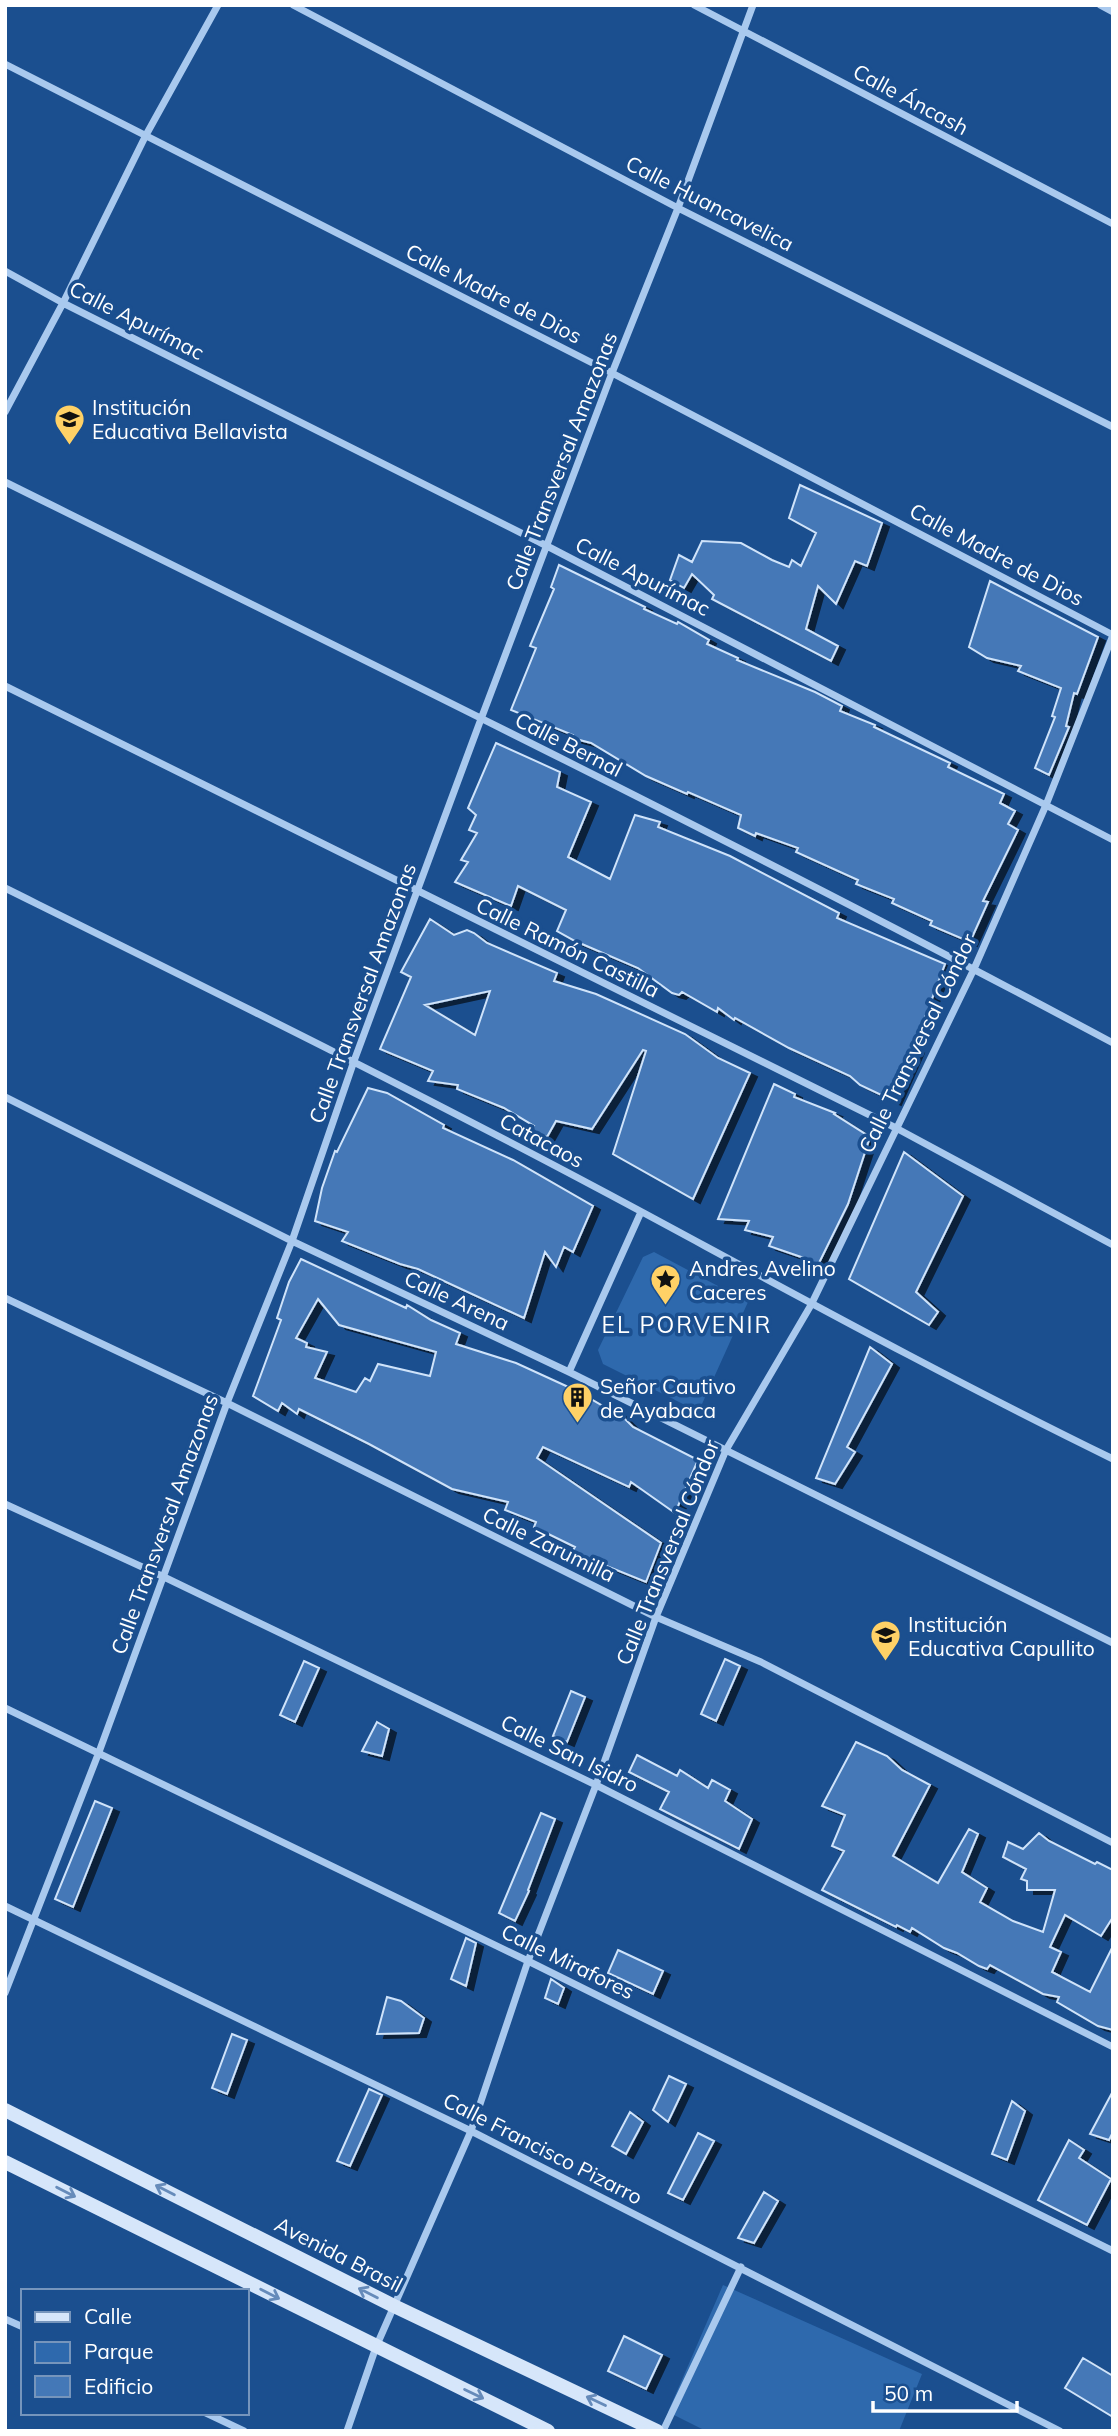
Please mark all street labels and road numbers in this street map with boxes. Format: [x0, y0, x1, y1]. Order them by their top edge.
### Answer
street label: Calle Áncash [849, 58, 973, 140]
street label: Calle Huancavelica [622, 149, 798, 257]
street label: Calle Madre de Dios [402, 237, 586, 349]
street label: Calle Apurímac [65, 275, 209, 365]
street label: Calle Transversal Amazonas [500, 328, 622, 594]
street label: Calle Madre de Dios [905, 497, 1089, 611]
street label: Calle Apurímac [571, 531, 715, 621]
street label: Calle Bernal [511, 706, 627, 782]
street label: Calle Transversal Amazonas [303, 859, 421, 1127]
street label: Calle Ramón Castilla [472, 891, 664, 1003]
street label: Calle Transversal Cóndor [853, 929, 982, 1157]
street label: Catacaos [495, 1107, 589, 1173]
street label: Calle Arena [400, 1264, 514, 1336]
street label: Calle Transversal Amazonas [105, 1390, 223, 1658]
street label: Calle Transversal Cóndor [610, 1435, 724, 1669]
street label: Calle Zarumilla [478, 1501, 620, 1587]
street label: Calle San Isidro [497, 1708, 643, 1798]
street label: Calle Mirafores [497, 1918, 639, 2004]
street label: Calle Francisco Pizarro [439, 2086, 647, 2210]
street label: Avenida Brasil [271, 2211, 407, 2297]

